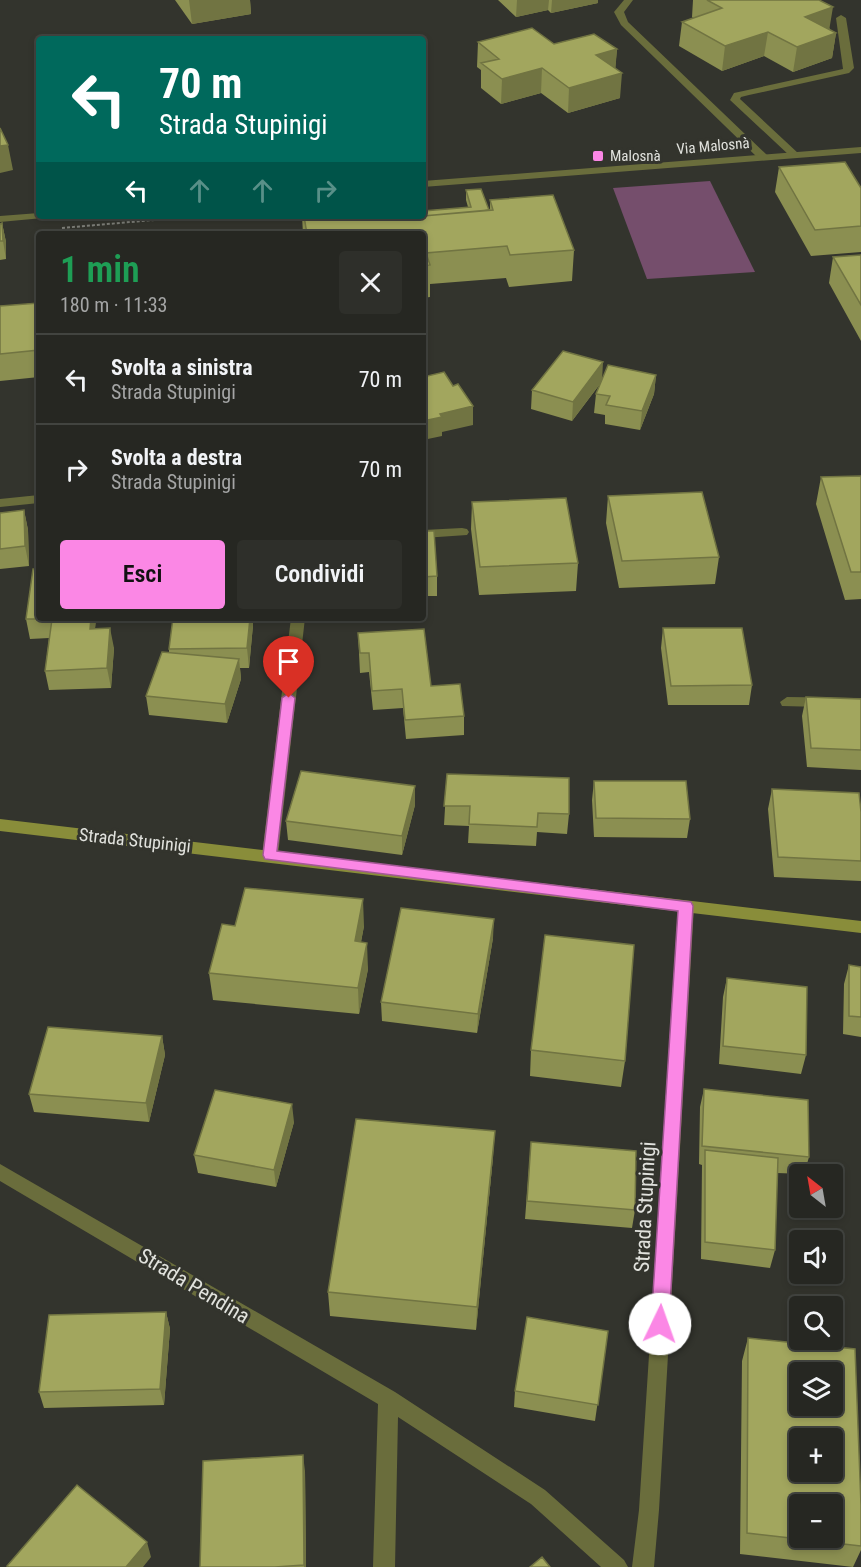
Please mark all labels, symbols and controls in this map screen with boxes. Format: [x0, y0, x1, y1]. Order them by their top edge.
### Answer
text: 70 m [159, 59, 242, 108]
icon: left [60, 60, 138, 138]
text: Strada Stupinigi [159, 109, 328, 141]
street label: Via Malosnà [676, 134, 750, 158]
place label: Malosnà [610, 147, 661, 165]
marker: Malosnà [591, 149, 605, 163]
icon: left [120, 174, 153, 207]
icon: ahead [183, 174, 216, 207]
icon: ahead [246, 174, 279, 207]
icon: right [309, 174, 342, 207]
text: 1 min [60, 249, 140, 291]
button: close [339, 251, 402, 314]
text: 180 m · 11:33 [60, 293, 167, 317]
text: Svolta a sinistra [111, 355, 253, 380]
icon: left [60, 363, 93, 396]
text: 70 m [359, 367, 402, 392]
text: Strada Stupinigi [111, 380, 236, 404]
text: Svolta a destra [111, 445, 242, 470]
icon: right [60, 453, 93, 486]
text: 70 m [359, 457, 402, 482]
text: Strada Stupinigi [111, 470, 236, 494]
button: Esci [60, 540, 225, 609]
button: Condividi [237, 540, 402, 609]
pin [263, 636, 314, 698]
icon: arrive [272, 645, 305, 678]
street label: Strada Stupinigi [78, 824, 192, 856]
street label: Strada Stupinigi [630, 1141, 660, 1273]
north arrow [789, 1164, 843, 1218]
map controls [789, 1164, 843, 1548]
button: sound [789, 1230, 843, 1284]
street label: Strada Pendina [134, 1243, 254, 1329]
position arrow [628, 1292, 692, 1356]
button: search [789, 1296, 843, 1350]
button: layers [789, 1362, 843, 1416]
button: + [789, 1428, 843, 1482]
button: − [789, 1494, 843, 1548]

